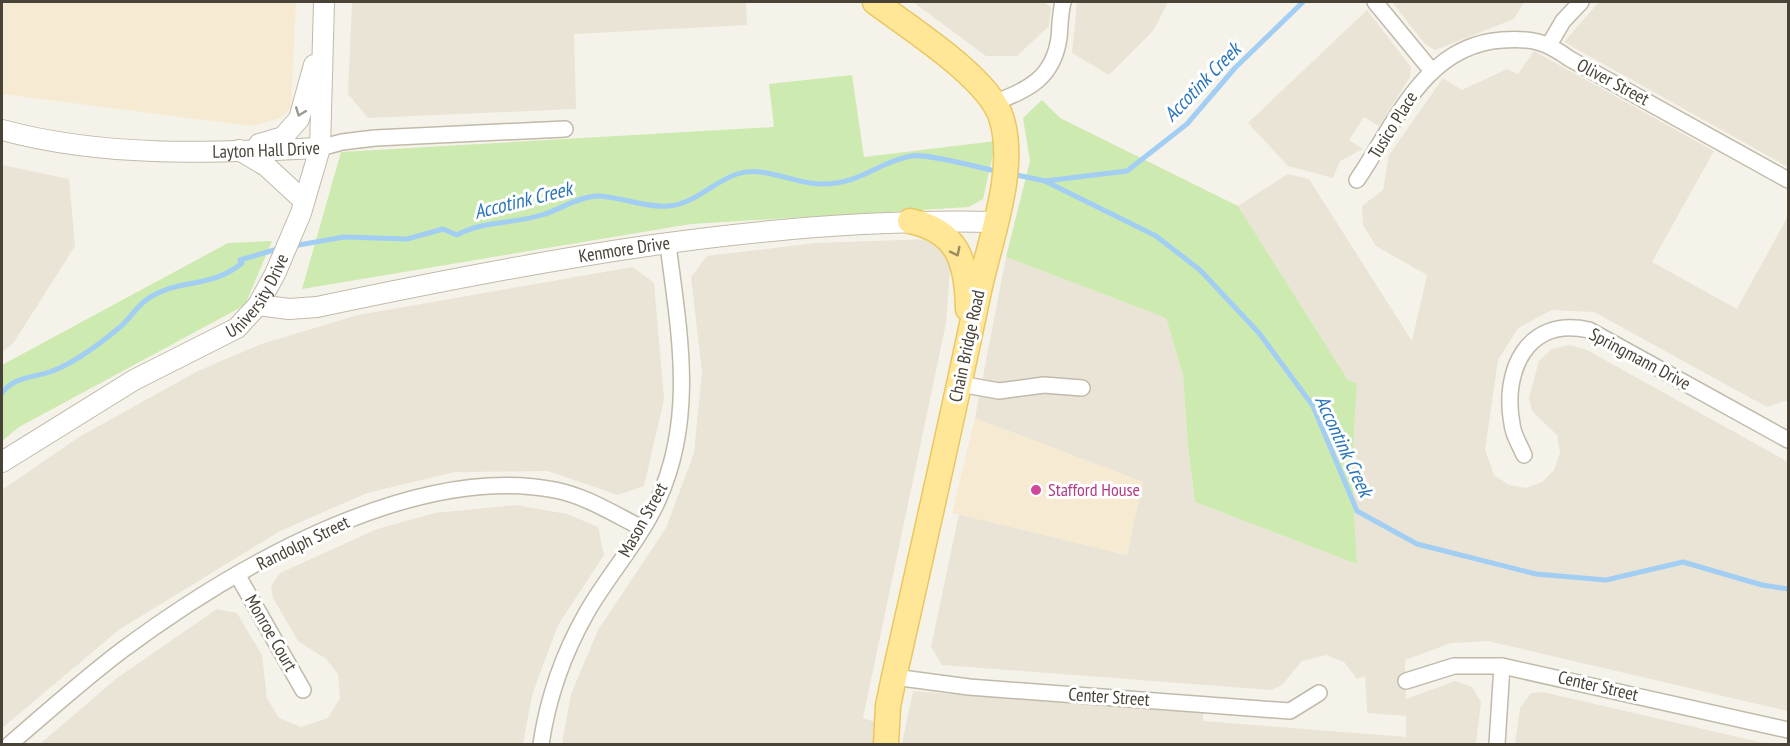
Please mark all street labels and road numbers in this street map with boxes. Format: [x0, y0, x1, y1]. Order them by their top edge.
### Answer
street label: Oliver Street [1573, 53, 1653, 110]
street label: Tusico Place [1363, 87, 1422, 163]
street label: Layton Hall Drive [212, 136, 320, 163]
street label: Kenmore Drive [577, 231, 671, 267]
street label: University Drive [222, 250, 293, 343]
street label: Chain Bridge Road [943, 288, 990, 404]
street label: Springmann Drive [1586, 322, 1695, 395]
street label: Mason Street [613, 479, 672, 561]
street label: Randolph Street [253, 510, 353, 575]
street label: Monroe Court [240, 590, 303, 675]
street label: Center Street [1556, 665, 1640, 706]
street label: Center Street [1068, 682, 1150, 711]

